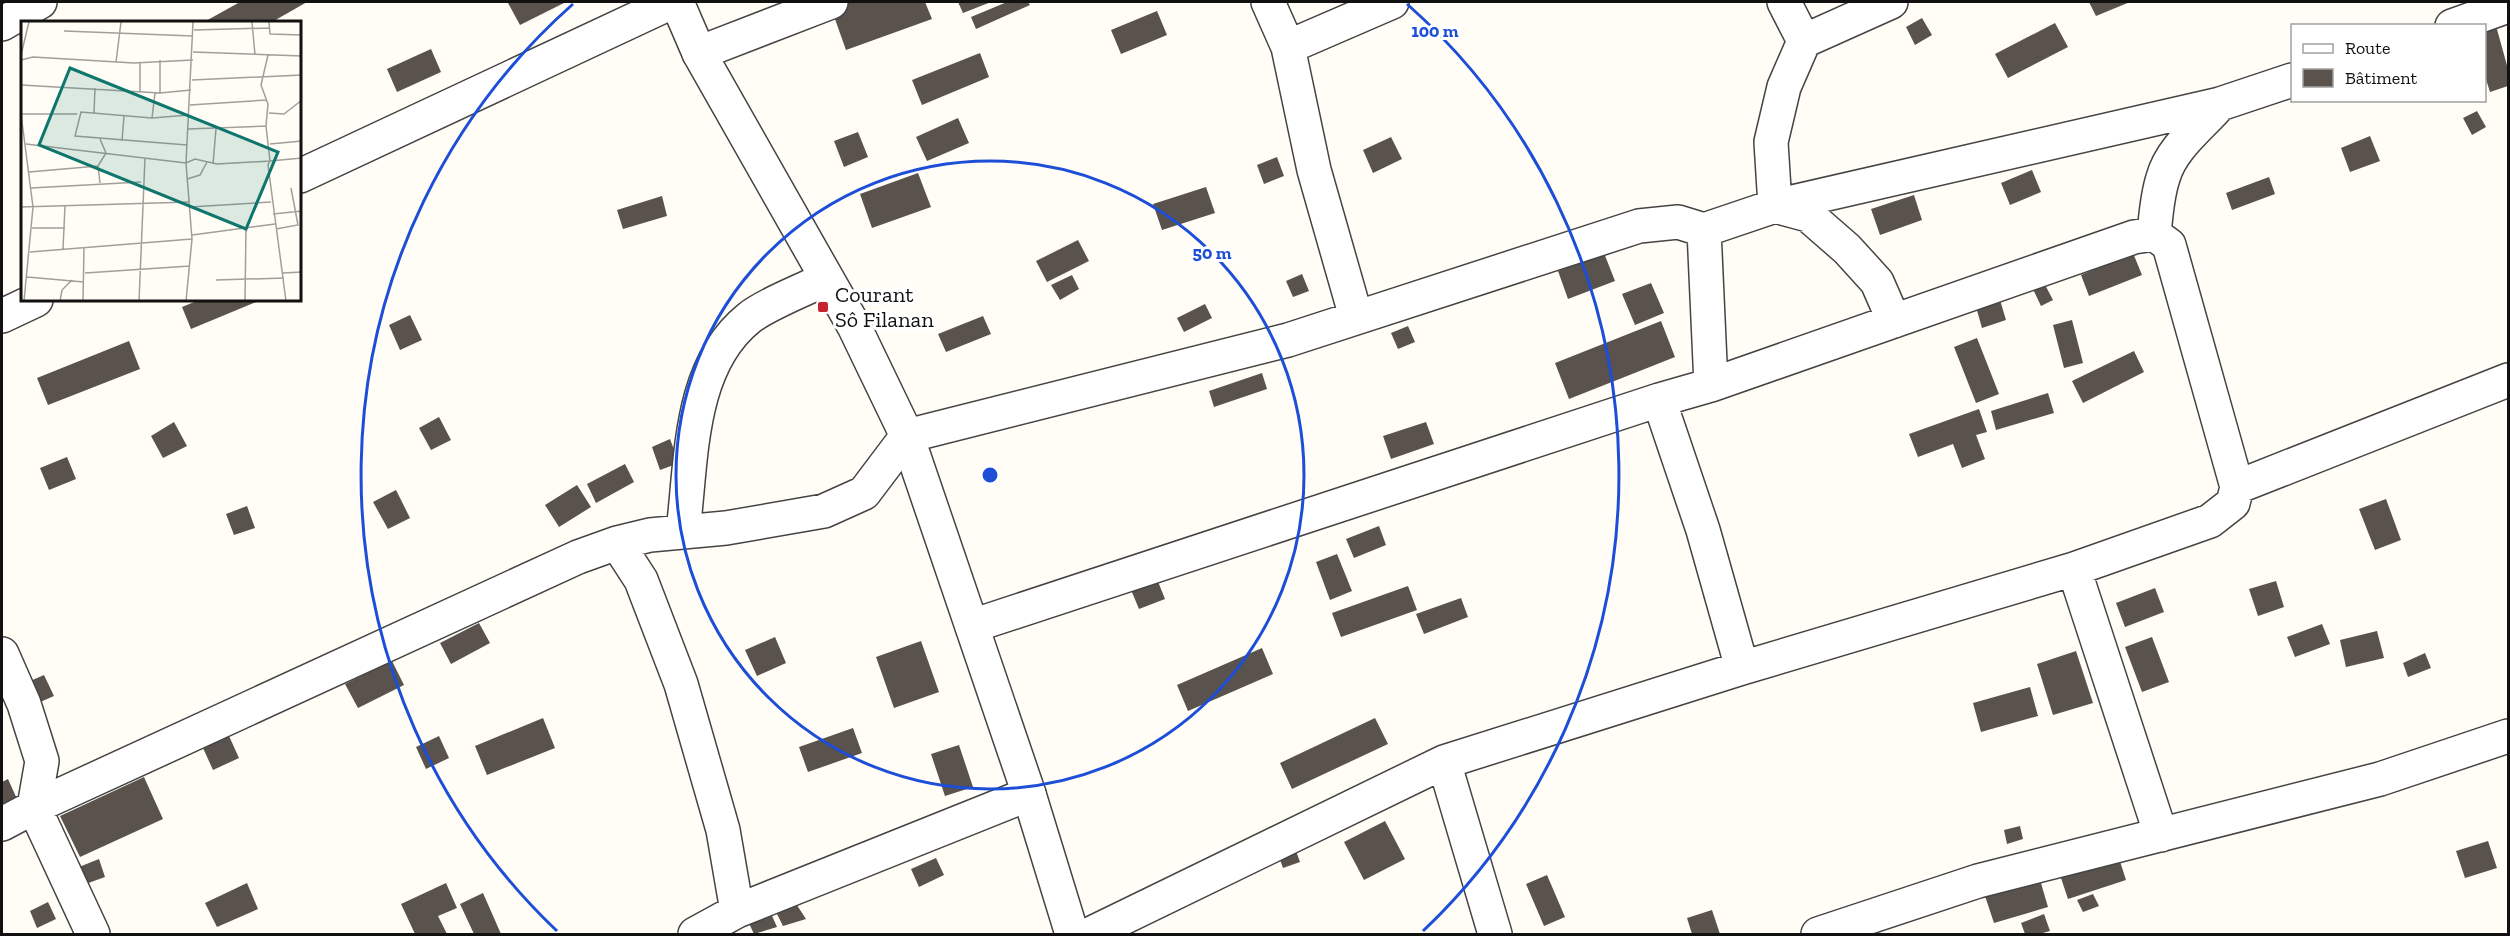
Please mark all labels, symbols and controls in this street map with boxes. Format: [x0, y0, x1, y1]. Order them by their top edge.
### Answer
text: 100 m [1411, 20, 1459, 42]
inset map [21, 21, 302, 302]
legend [2291, 24, 2486, 102]
text: Route [2345, 37, 2390, 59]
text: Bâtiment [2345, 67, 2418, 89]
text: 50 m [1193, 242, 1232, 264]
place label: Courant Sô Filanan [835, 281, 934, 333]
marker: Courant Sô Filanan [816, 300, 830, 314]
centre of rings [980, 465, 1000, 485]

